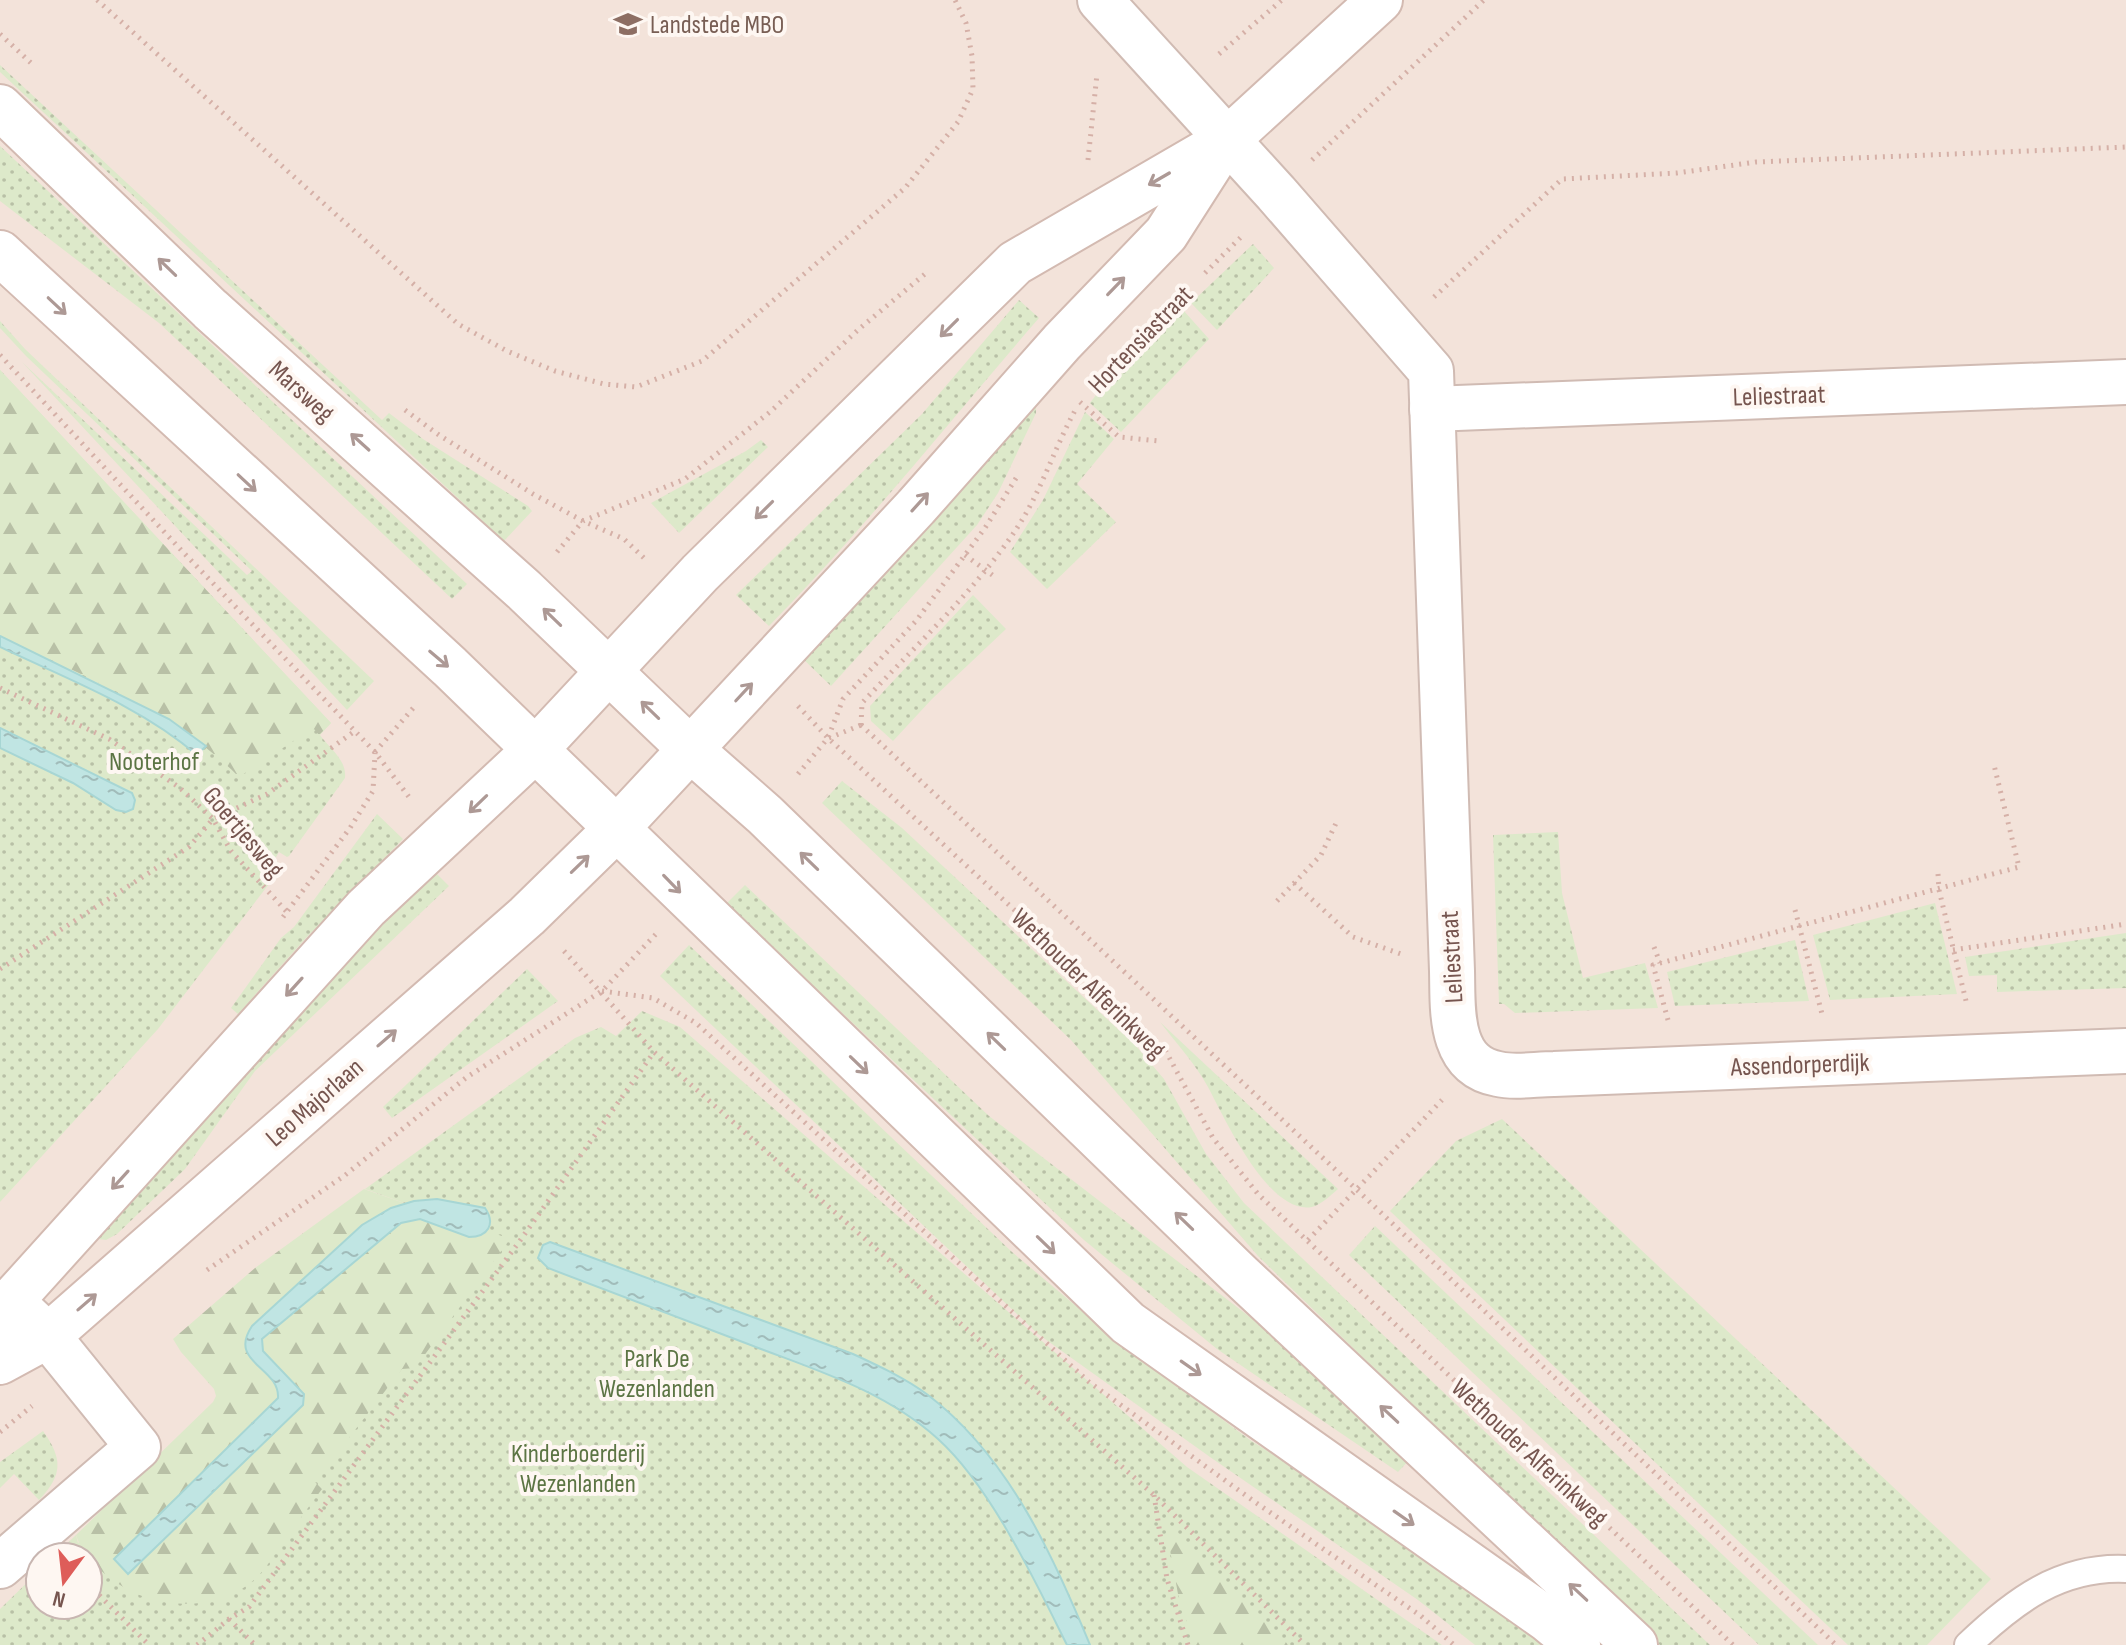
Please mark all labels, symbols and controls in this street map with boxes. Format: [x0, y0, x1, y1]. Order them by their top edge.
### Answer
school or university icon: Landstede MBO [613, 9, 643, 39]
place label: Landstede MBO [650, 10, 784, 41]
one-way arrow [1148, 172, 1172, 187]
one-way arrow [157, 258, 177, 277]
one-way arrow [1106, 277, 1125, 296]
street label: Hortensiastraat [1082, 280, 1200, 400]
one-way arrow [47, 297, 67, 316]
one-way arrow [940, 318, 959, 337]
street label: Marsweg [262, 355, 340, 429]
street label: Leliestraat [1732, 379, 1826, 414]
one-way arrow [350, 434, 370, 452]
one-way arrow [237, 474, 257, 492]
one-way arrow [911, 492, 929, 512]
one-way arrow [754, 500, 774, 520]
one-way arrow [543, 608, 563, 626]
one-way arrow [429, 650, 449, 668]
one-way arrow [734, 682, 753, 702]
one-way arrow [641, 701, 660, 720]
park label: Nooterhof [109, 747, 199, 778]
street label: Goertjesweg [196, 781, 290, 885]
one-way arrow [469, 794, 488, 813]
one-way arrow [800, 852, 819, 871]
one-way arrow [570, 855, 589, 874]
one-way arrow [662, 874, 681, 893]
street label: Wethouder Alferinkweg [1004, 902, 1172, 1066]
street label: Leliestraat [1435, 910, 1470, 1004]
one-way arrow [285, 977, 304, 997]
one-way arrow [377, 1029, 397, 1047]
one-way arrow [987, 1032, 1007, 1051]
street label: Assendorperdijk [1729, 1048, 1870, 1083]
street label: Leo Majorlaan [260, 1052, 370, 1154]
one-way arrow [849, 1055, 869, 1074]
one-way arrow [112, 1170, 130, 1190]
one-way arrow [1175, 1212, 1194, 1231]
one-way arrow [1036, 1235, 1055, 1254]
one-way arrow [76, 1293, 96, 1311]
park label: Park De Wezenlanden [599, 1344, 715, 1405]
one-way arrow [1180, 1360, 1202, 1376]
street label: Wethouder Alferinkweg [1444, 1373, 1614, 1534]
one-way arrow [1379, 1405, 1399, 1424]
park label: Kinderboerderij Wezenlanden [511, 1439, 645, 1500]
one-way arrow [1392, 1510, 1414, 1526]
north arrow [24, 1541, 104, 1621]
one-way arrow [1569, 1583, 1589, 1601]
text: N [50, 1584, 68, 1613]

